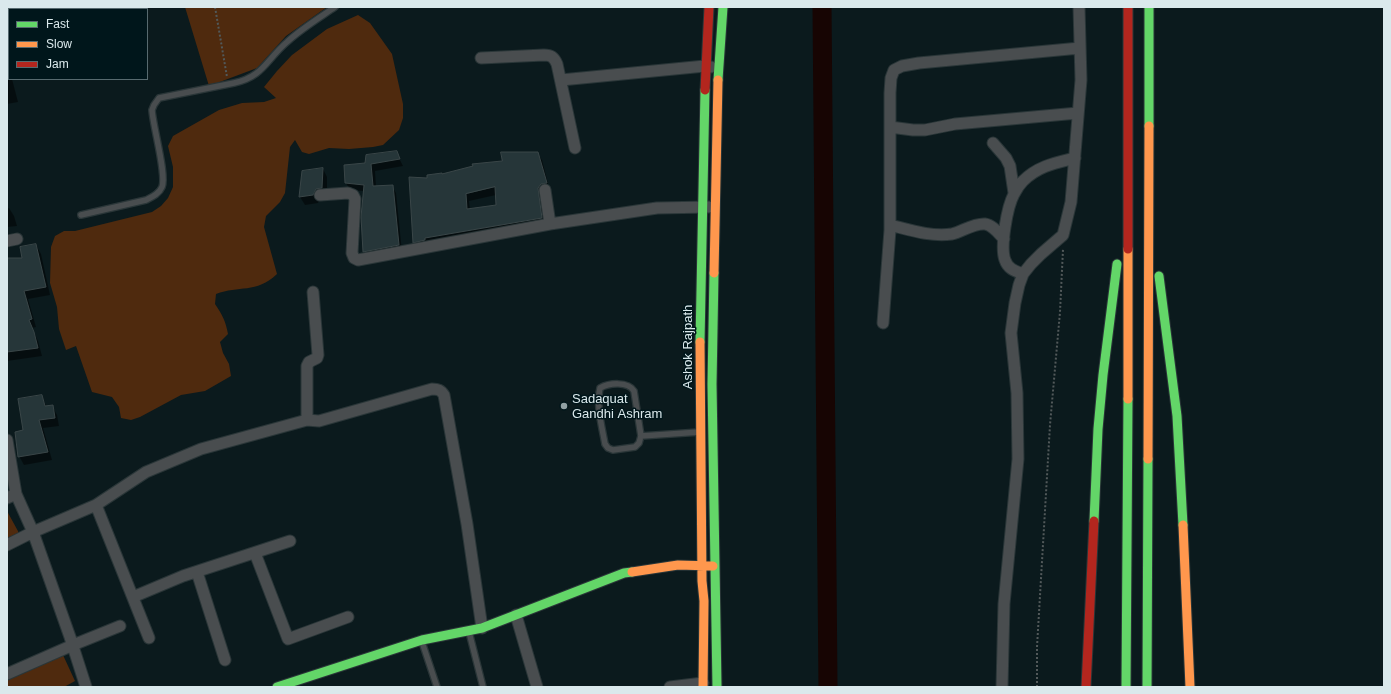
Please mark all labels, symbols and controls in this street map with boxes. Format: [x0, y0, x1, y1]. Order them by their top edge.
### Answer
legend [8, 8, 148, 80]
text: Fast [46, 17, 69, 31]
text: Slow [46, 37, 72, 51]
text: Jam [46, 57, 69, 71]
street label: Ashok Rajpath [680, 305, 696, 389]
place label: Sadaquat Gandhi Ashram [572, 391, 662, 422]
marker: Sadaquat Gandhi Ashram [559, 401, 569, 411]

